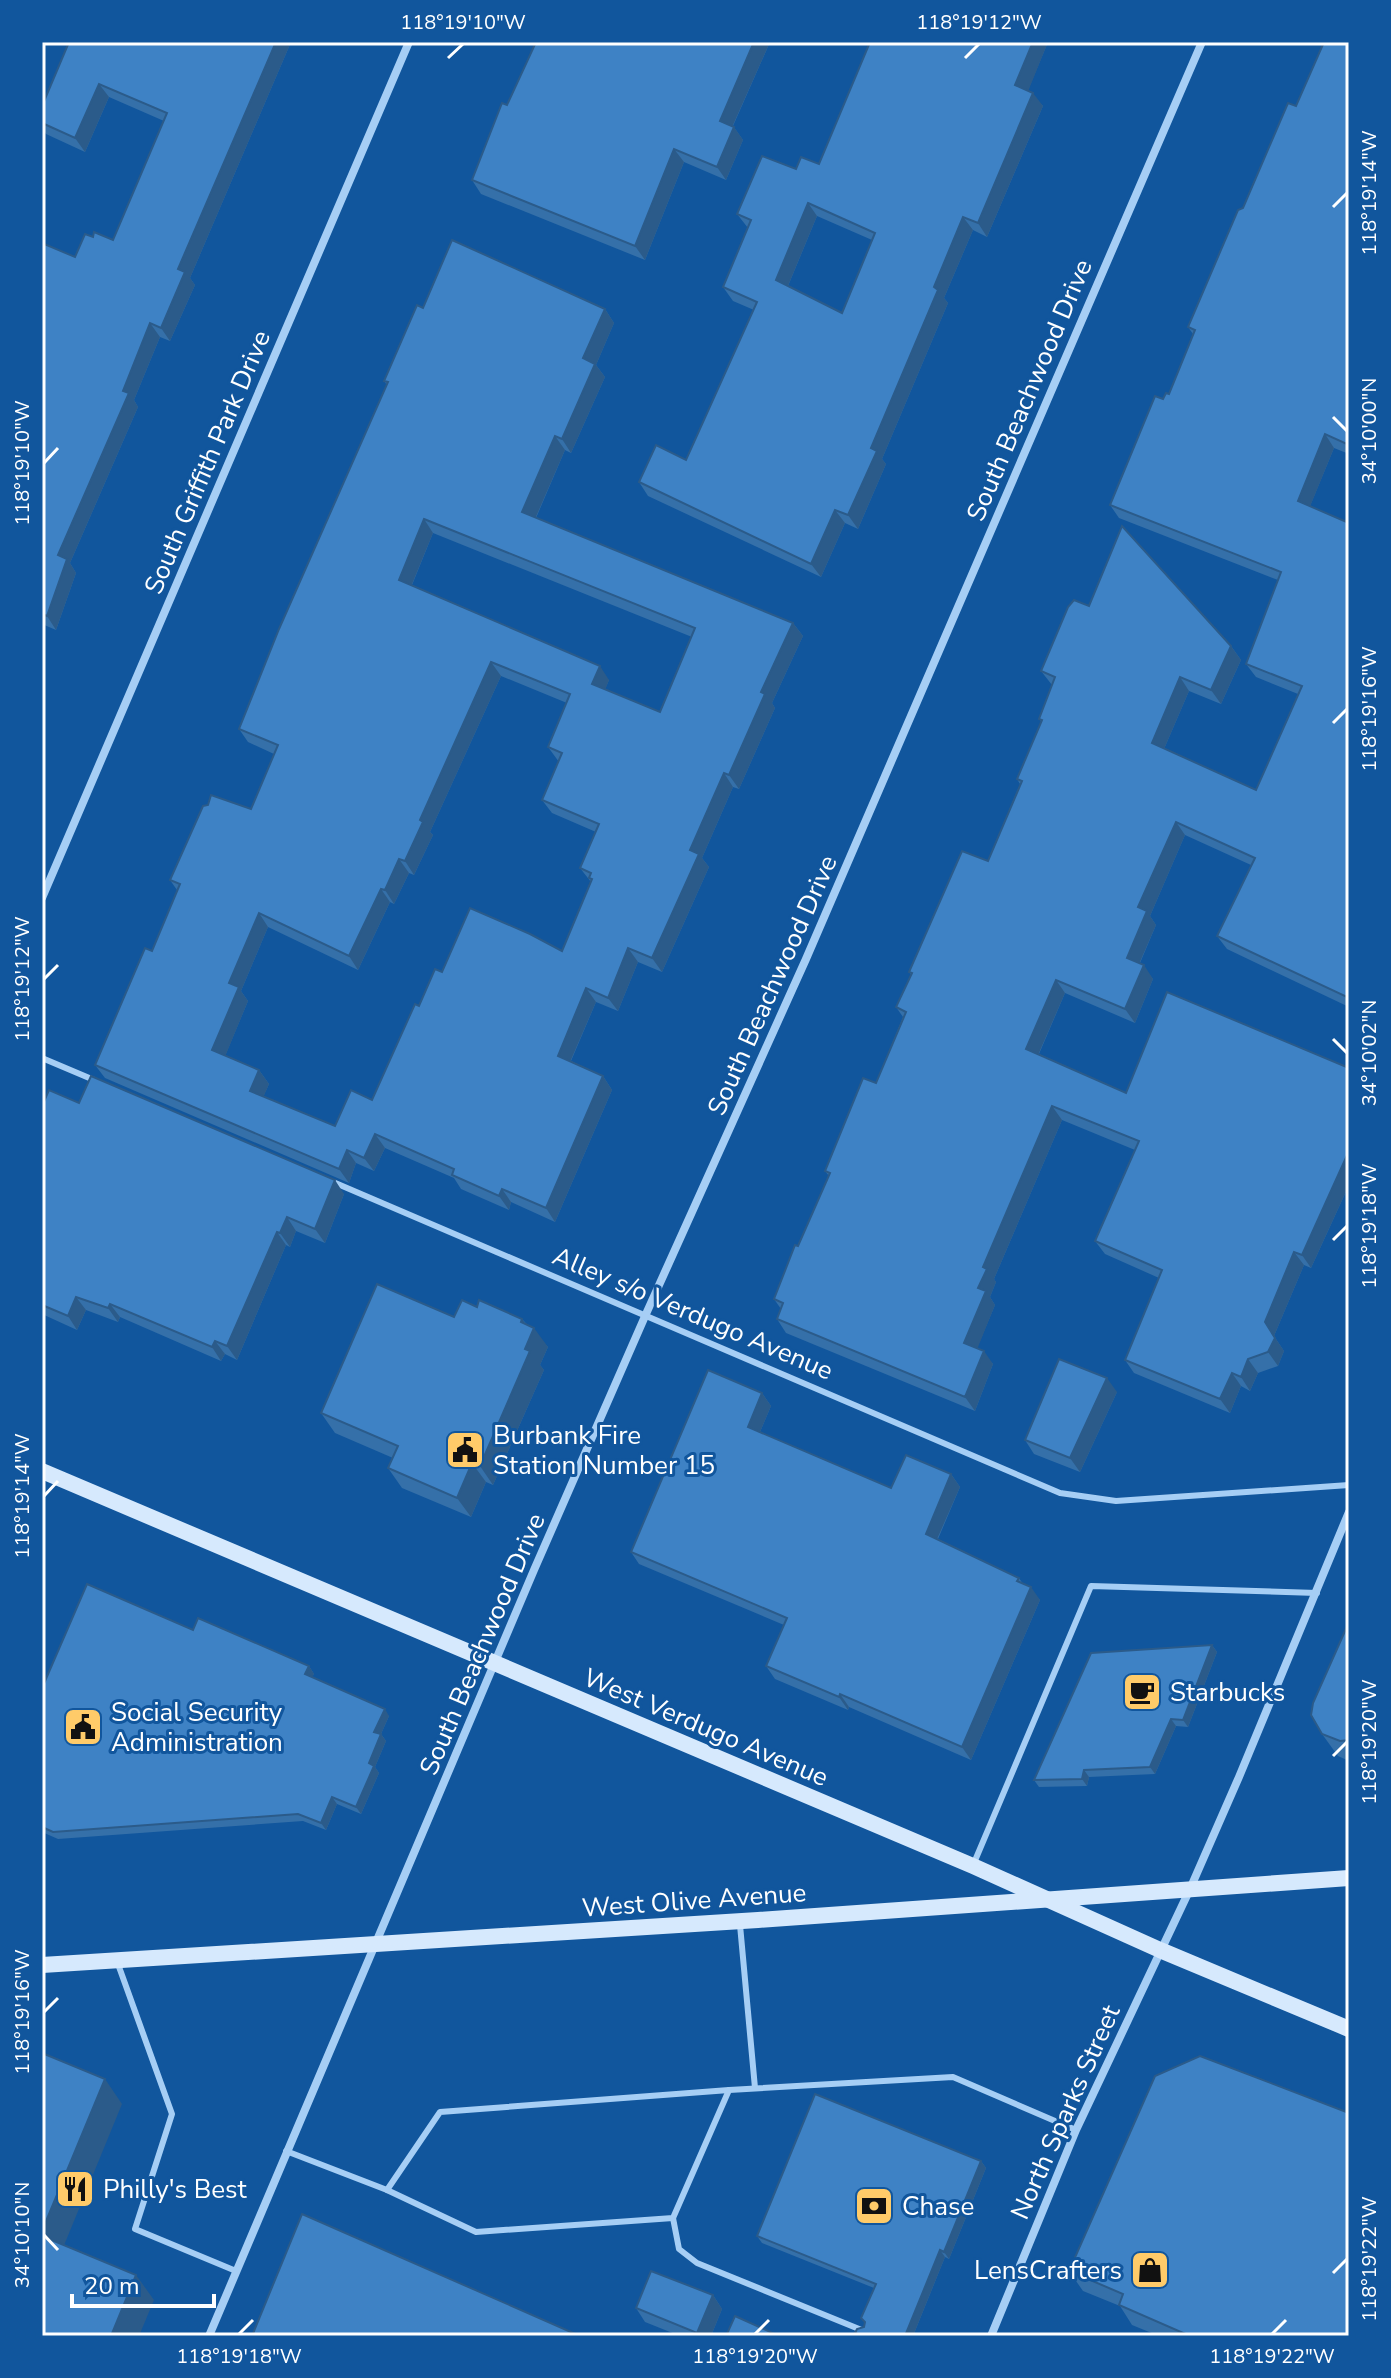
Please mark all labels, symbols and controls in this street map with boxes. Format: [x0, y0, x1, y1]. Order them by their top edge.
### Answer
text: 118°19'10"W [400, 9, 526, 36]
text: 118°19'12"W [916, 9, 1042, 36]
text: 118°19'14"W [1356, 130, 1383, 256]
street label: South Beachwood Drive [958, 254, 1101, 527]
street label: South Griffith Park Drive [136, 325, 279, 599]
text: 34°10'00"N [1356, 378, 1383, 484]
text: 118°19'10"W [9, 400, 36, 526]
text: 118°19'16"W [1356, 646, 1383, 772]
street label: South Beachwood Drive [699, 849, 846, 1121]
text: 118°19'12"W [9, 916, 36, 1042]
text: 34°10'02"N [1356, 1000, 1383, 1106]
text: 118°19'18"W [1356, 1163, 1383, 1289]
street label: Alley s/o Verdugo Avenue [547, 1238, 838, 1388]
place label: Burbank Fire Station Number 15 [493, 1418, 715, 1483]
public building icon: Burbank Fire Station Number 15 [444, 1429, 486, 1471]
text: 118°19'14"W [9, 1433, 36, 1559]
street label: South Beachwood Drive [411, 1508, 554, 1781]
street label: West Verdugo Avenue [578, 1660, 834, 1795]
cafe icon: Starbucks [1121, 1671, 1163, 1713]
place label: Starbucks [1170, 1675, 1285, 1710]
text: 118°19'20"W [1356, 1679, 1383, 1805]
place label: Social Security Administration [111, 1695, 283, 1760]
public building icon: Social Security Administration [62, 1706, 104, 1748]
street label: West Olive Avenue [581, 1875, 807, 1926]
text: 118°19'16"W [9, 1949, 36, 2075]
street label: North Sparks Street [1002, 1999, 1129, 2225]
restaurant icon: Philly's Best [54, 2168, 96, 2210]
place label: Philly's Best [103, 2172, 247, 2207]
text: 34°10'10"N [9, 2182, 36, 2288]
bank icon: Chase [853, 2185, 895, 2227]
place label: Chase [902, 2189, 974, 2224]
text: 118°19'22"W [1356, 2196, 1383, 2322]
shop icon: LensCrafters [1129, 2249, 1171, 2291]
place label: LensCrafters [974, 2253, 1122, 2288]
scale bar [72, 2258, 214, 2308]
text: 20 m [84, 2270, 140, 2302]
text: 118°19'18"W [176, 2343, 302, 2370]
text: 118°19'20"W [692, 2343, 818, 2370]
text: 118°19'22"W [1209, 2343, 1335, 2370]

